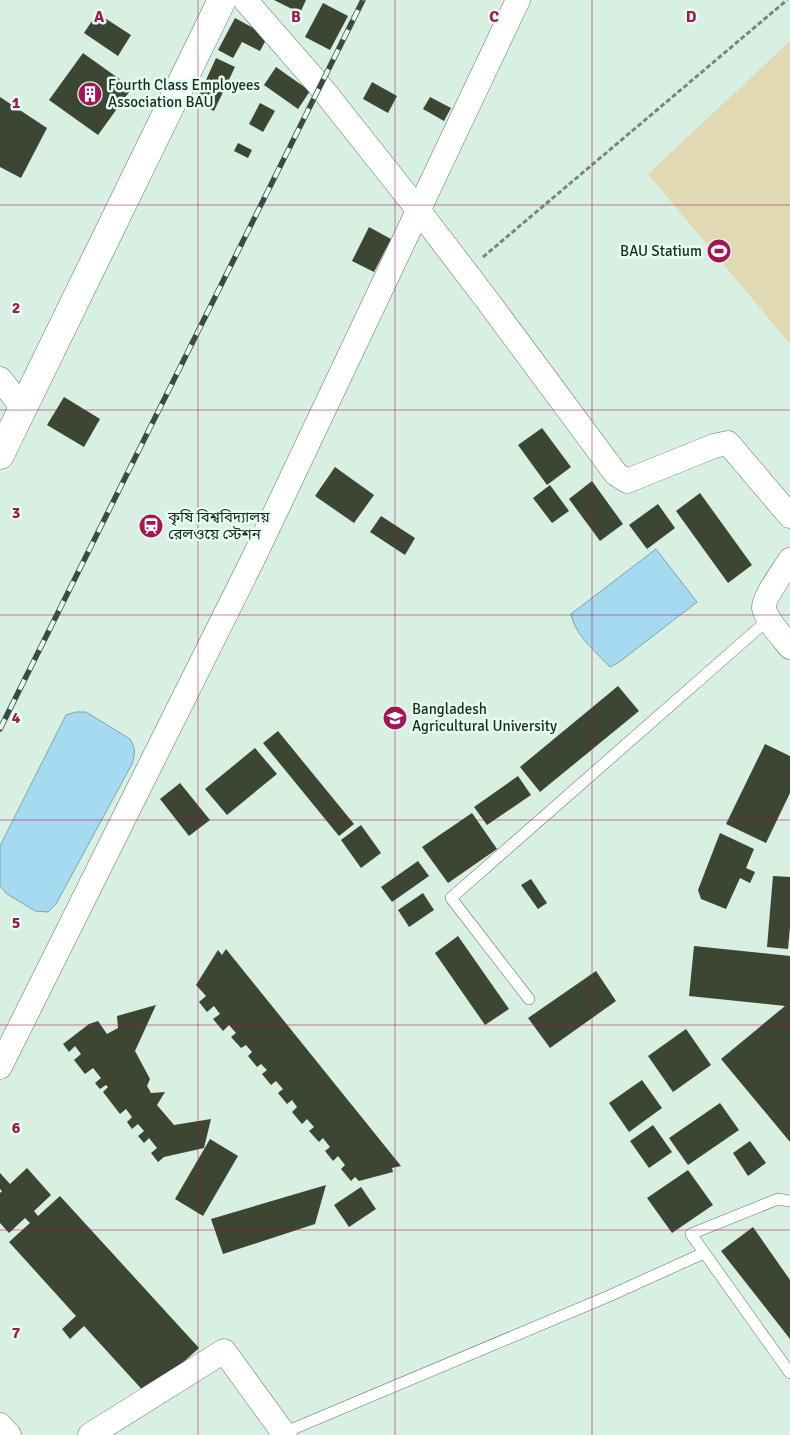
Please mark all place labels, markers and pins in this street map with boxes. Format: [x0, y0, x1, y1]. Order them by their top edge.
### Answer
place label: Fourth Class Employees Association BAU [108, 76, 261, 111]
building icon: Fourth Class Employees Association BAU [77, 81, 103, 107]
sports icon: BAU Statium [706, 238, 732, 264]
place label: BAU Statium [620, 242, 702, 260]
place label: কৃষি বিশ্ববিদ্যালয় রেলওয়ে স্টেশন [167, 508, 270, 543]
station icon: কৃষি বিশ্ববিদ্যালয় রেলওয়ে স্টেশন [138, 513, 164, 539]
place label: Bangladesh Agricultural University [412, 700, 557, 735]
school or university icon: Bangladesh Agricultural University [382, 705, 408, 731]

